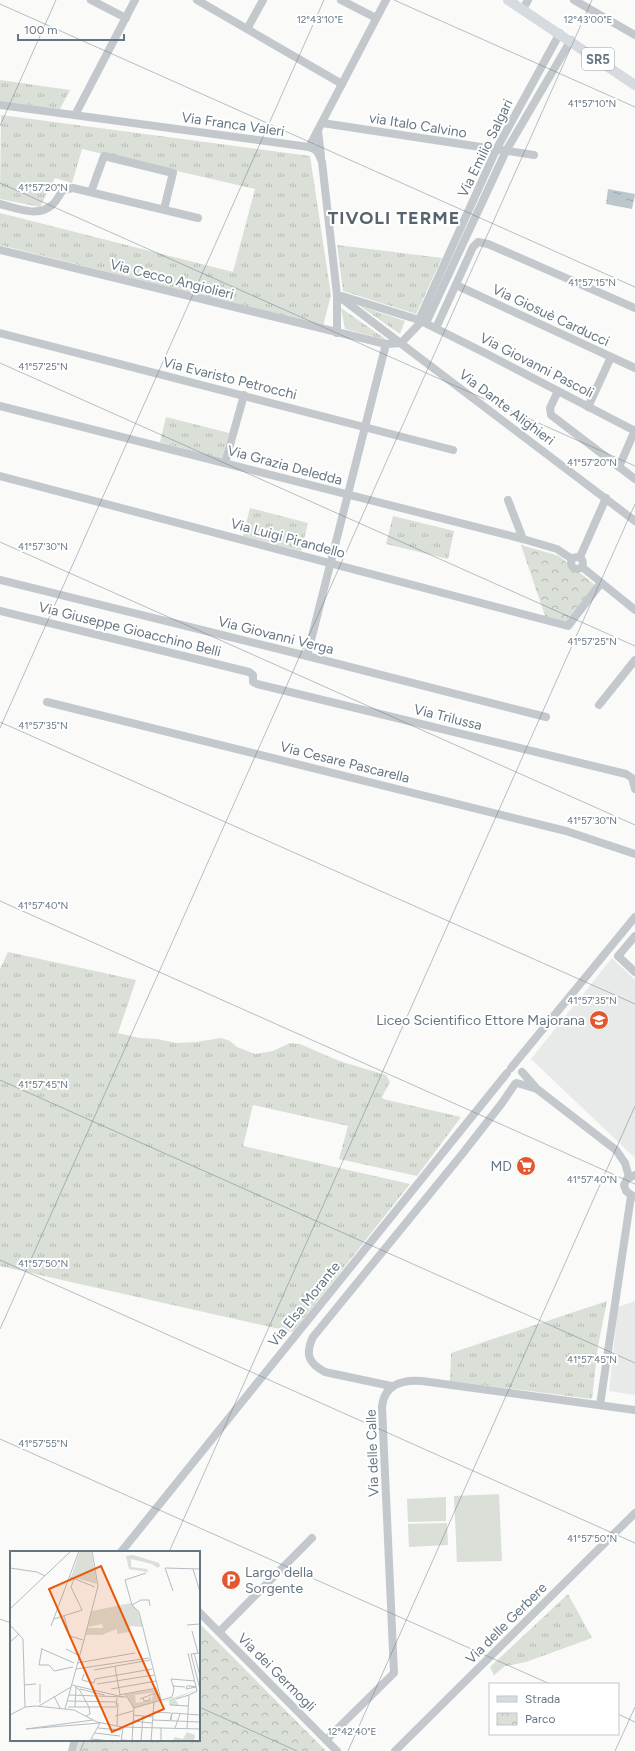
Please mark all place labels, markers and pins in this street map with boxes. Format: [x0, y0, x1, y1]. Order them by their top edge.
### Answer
school or university icon: Liceo Scientifico Ettore Majorana [588, 1009, 610, 1031]
place label: Liceo Scientifico Ettore Majorana [376, 1012, 585, 1029]
supermarket icon: MD [515, 1155, 537, 1177]
place label: MD [491, 1158, 512, 1175]
place label: Largo della Sorgente [245, 1564, 313, 1597]
parking icon: Largo della Sorgente [220, 1569, 242, 1591]

